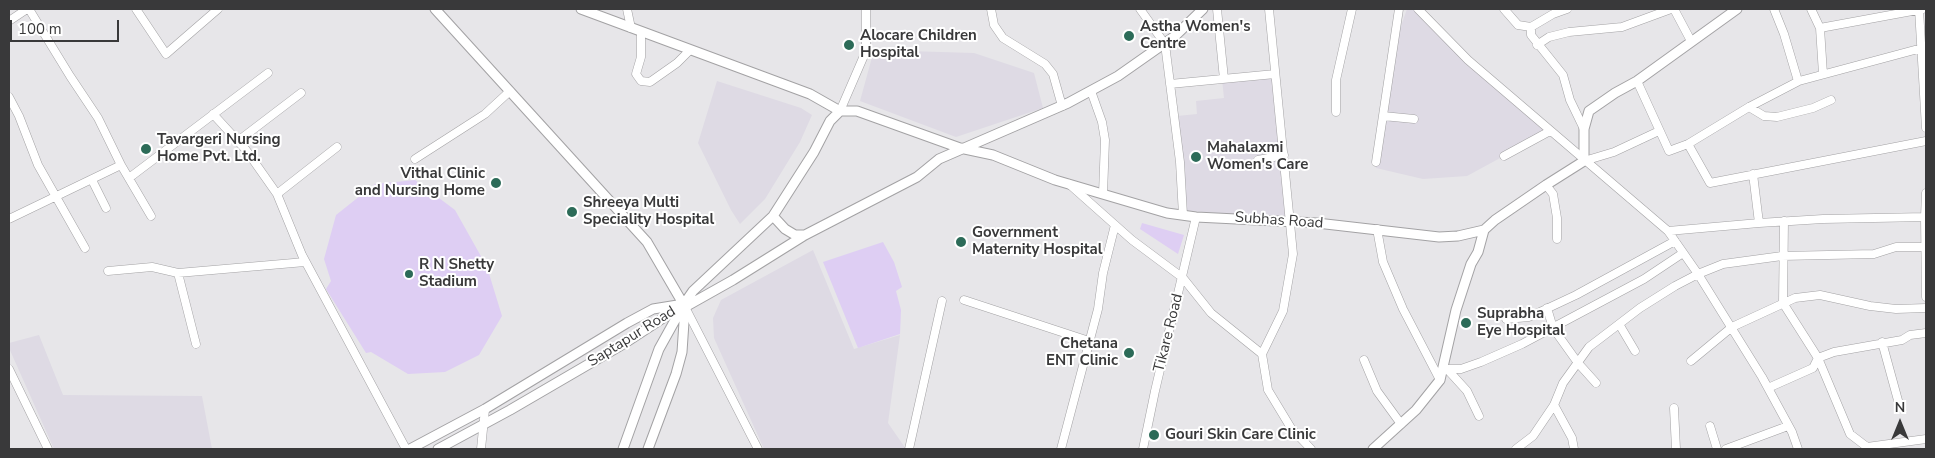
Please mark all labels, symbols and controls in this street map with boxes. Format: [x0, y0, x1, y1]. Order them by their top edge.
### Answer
scale bar [12, 10, 121, 42]
place label: Astha Women's Centre [1140, 18, 1250, 53]
text: 100 m [18, 19, 62, 39]
place label: Alocare Children Hospital [860, 27, 977, 62]
marker: Astha Women's Centre [1122, 29, 1136, 43]
marker: Alocare Children Hospital [842, 38, 856, 52]
place label: Tavargeri Nursing Home Pvt. Ltd. [157, 131, 281, 166]
place label: Mahalaxmi Women's Care [1207, 139, 1308, 174]
marker: Tavargeri Nursing Home Pvt. Ltd. [139, 142, 153, 156]
marker: Mahalaxmi Women's Care [1189, 150, 1203, 164]
place label: Vithal Clinic and Nursing Home [355, 165, 485, 200]
marker: Vithal Clinic and Nursing Home [489, 176, 503, 190]
place label: Shreeya Multi Speciality Hospital [583, 194, 714, 229]
marker: Shreeya Multi Speciality Hospital [565, 205, 579, 219]
street label: Subhas Road [1234, 209, 1324, 233]
place label: Government Maternity Hospital [972, 224, 1102, 259]
marker: Government Maternity Hospital [954, 235, 968, 249]
place label: R N Shetty Stadium [419, 256, 494, 291]
marker: R N Shetty Stadium [403, 268, 415, 280]
street label: Tikare Road [1151, 292, 1187, 374]
street label: Saptapur Road [585, 303, 679, 371]
place label: Suprabha Eye Hospital [1477, 305, 1565, 340]
marker: Suprabha Eye Hospital [1459, 316, 1473, 330]
place label: Chetana ENT Clinic [1046, 335, 1118, 370]
marker: Chetana ENT Clinic [1122, 346, 1136, 360]
north arrow [1875, 398, 1925, 448]
text: N [1895, 398, 1905, 417]
place label: Gouri Skin Care Clinic [1165, 426, 1316, 444]
marker: Gouri Skin Care Clinic [1147, 428, 1161, 442]

